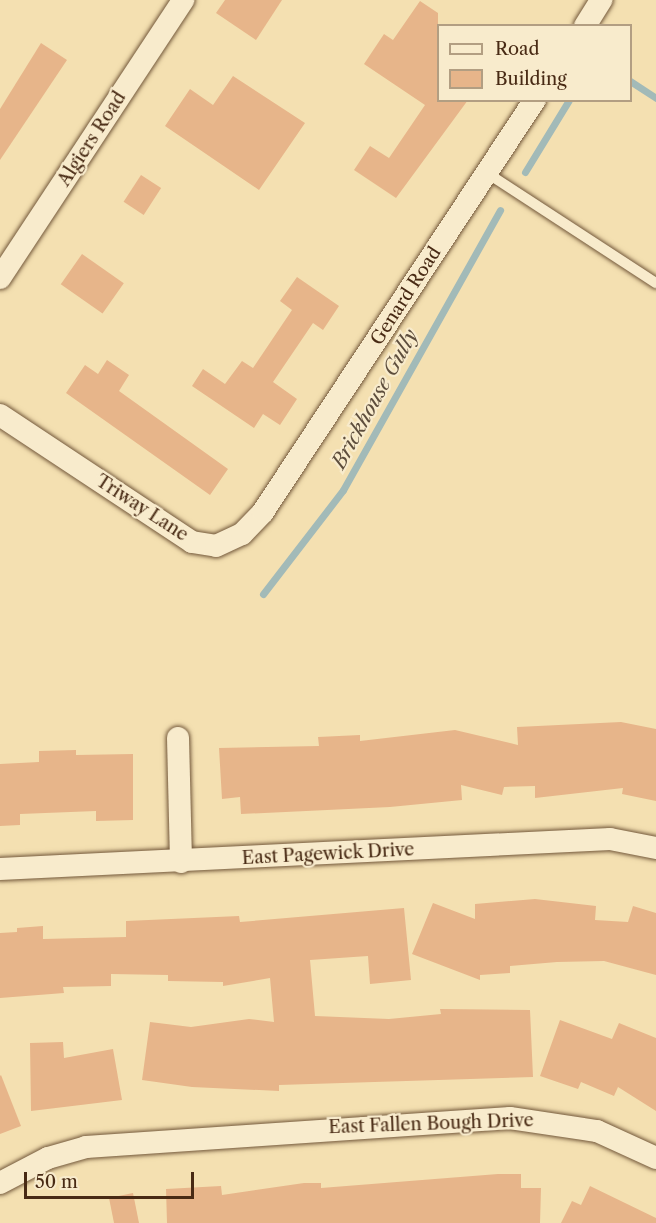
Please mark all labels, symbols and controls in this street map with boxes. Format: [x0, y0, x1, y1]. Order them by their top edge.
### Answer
legend [437, 24, 632, 102]
text: Road [495, 38, 540, 60]
text: Building [495, 68, 567, 90]
street label: Algiers Road [53, 88, 131, 190]
street label: Genard Road [366, 243, 446, 349]
water label: Brickhouse Gully [327, 325, 423, 473]
street label: Triway Lane [92, 470, 192, 546]
street label: East Pagewick Drive [241, 839, 415, 869]
street label: East Fallen Bough Drive [328, 1110, 534, 1138]
scale bar [27, 1160, 196, 1198]
text: 50 m [35, 1171, 78, 1193]

